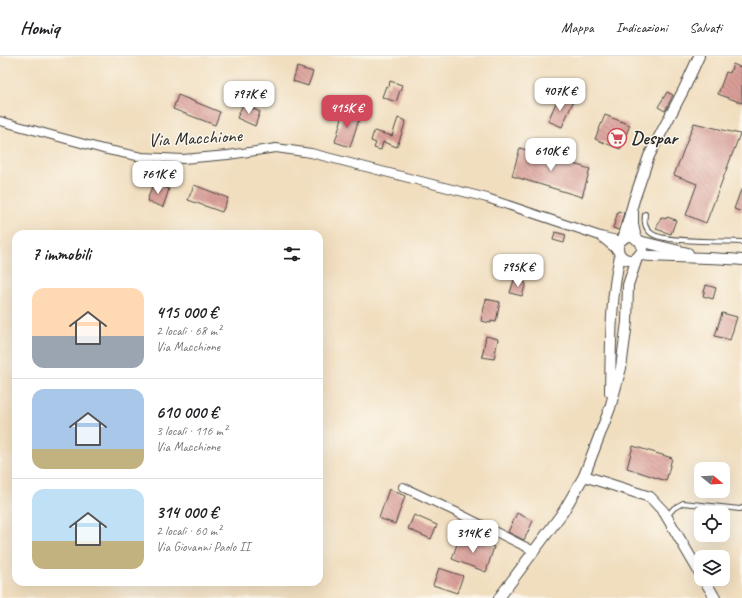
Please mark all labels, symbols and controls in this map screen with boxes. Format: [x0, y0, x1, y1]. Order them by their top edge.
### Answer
text: Homiq [20, 16, 59, 40]
text: Mappa [561, 19, 594, 36]
text: Indicazioni [616, 19, 667, 36]
text: Salvati [689, 19, 722, 36]
pin: 407K € [527, 78, 593, 112]
pin: 797K € [216, 81, 282, 115]
text: 407K € [543, 83, 577, 99]
text: 797K € [233, 86, 265, 102]
pin: 415K € [314, 95, 380, 129]
text: 415K € [331, 100, 363, 116]
street label: Via Macchione [148, 123, 244, 152]
place label: Despar [631, 126, 679, 150]
supermarket icon: Despar [606, 127, 628, 149]
pin: 610K € [518, 138, 584, 172]
text: 610K € [534, 143, 568, 159]
pin: 761K € [125, 161, 191, 195]
text: 761K € [141, 166, 175, 182]
icon: filters [281, 243, 303, 265]
text: 7 immobili [32, 244, 91, 265]
pin: 795K € [485, 254, 551, 288]
text: 795K € [502, 259, 534, 275]
text: 415 000 € [156, 302, 218, 323]
icon: home [64, 304, 112, 352]
text: 2 locali · 68 m² [156, 323, 221, 339]
text: Via Macchione [156, 339, 220, 355]
text: 610 000 € [156, 402, 218, 423]
icon: home [64, 405, 112, 453]
text: 3 locali · 116 m² [156, 423, 227, 439]
text: Via Macchione [156, 439, 220, 455]
north arrow [694, 462, 730, 498]
map controls [694, 462, 730, 586]
text: 314 000 € [156, 502, 218, 523]
icon: home [64, 505, 112, 553]
button: locate [694, 506, 730, 542]
pin: 314K € [440, 520, 506, 554]
text: 2 locali · 60 m² [156, 523, 221, 539]
text: 314K € [456, 525, 490, 541]
text: Via Giovanni Paolo II [156, 539, 250, 555]
button: layers [694, 550, 730, 586]

